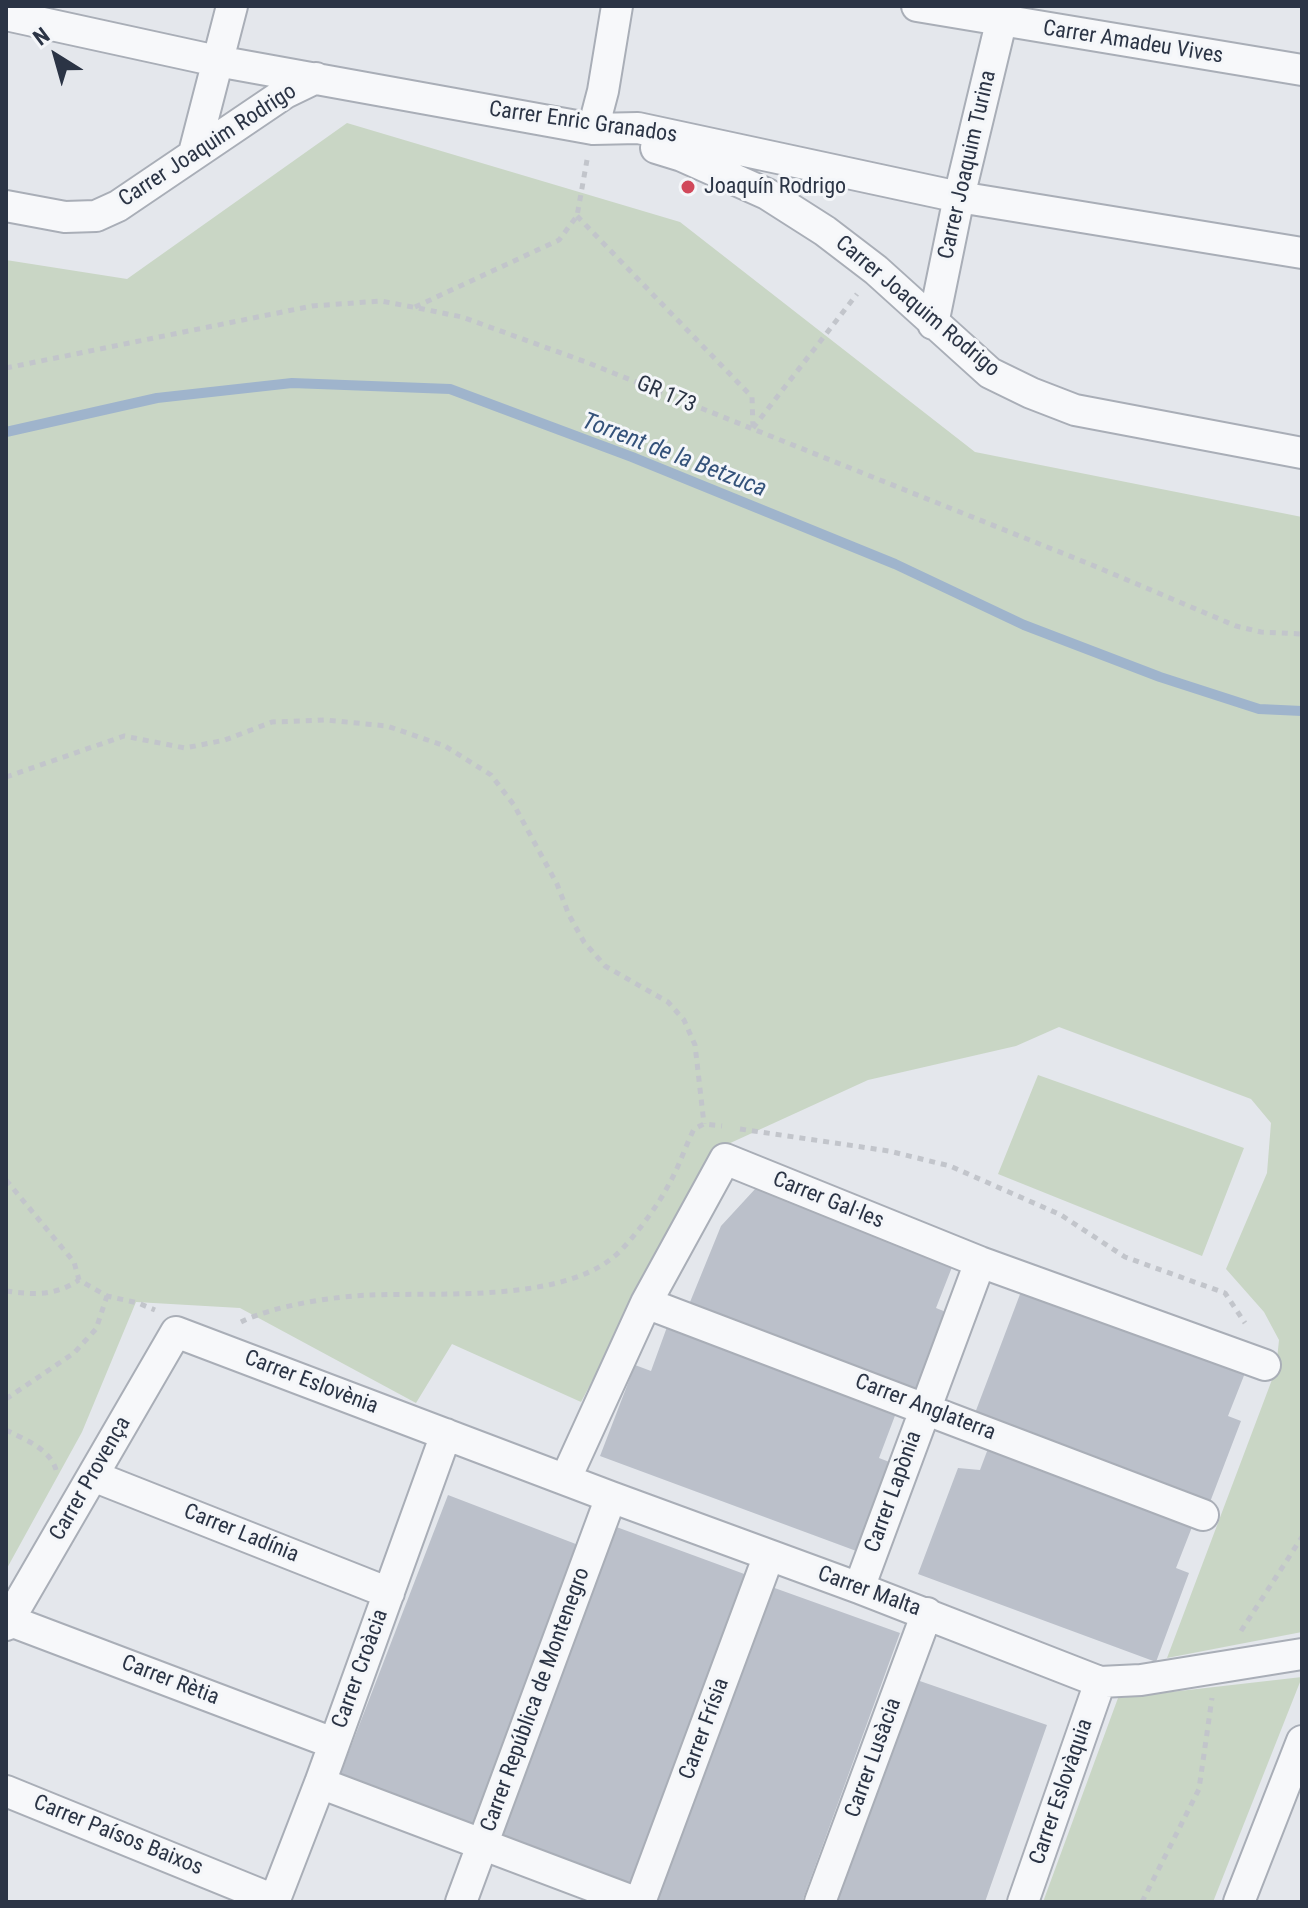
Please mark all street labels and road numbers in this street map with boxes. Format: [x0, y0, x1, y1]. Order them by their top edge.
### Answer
street label: Carrer Amadeu Vives [1041, 16, 1225, 70]
street label: Carrer Joaquim Turina [933, 68, 1003, 262]
street label: Carrer Joaquim Rodrigo [114, 79, 302, 213]
street label: Carrer Enric Granados [487, 97, 679, 149]
street label: Carrer Joaquim Rodrigo [830, 231, 1004, 383]
street label: GR 173 [632, 371, 700, 419]
street label: Carrer Gal·les [769, 1167, 887, 1235]
street label: Carrer Eslovènia [240, 1345, 382, 1421]
street label: Carrer Anglaterra [851, 1369, 999, 1447]
street label: Carrer Provença [45, 1412, 137, 1546]
street label: Carrer Lapònia [860, 1428, 928, 1556]
street label: Carrer Ladínia [180, 1499, 302, 1569]
street label: Carrer Malta [814, 1561, 924, 1623]
street label: Carrer República de Montenegro [476, 1564, 596, 1836]
street label: Carrer Croàcia [327, 1606, 395, 1732]
street label: Carrer Rètia [117, 1650, 223, 1712]
street label: Carrer Frísia [674, 1675, 736, 1783]
street label: Carrer Lusàcia [840, 1695, 908, 1821]
street label: Carrer Eslovàquia [1025, 1716, 1099, 1868]
street label: Carrer Paísos Baixos [29, 1790, 207, 1882]

